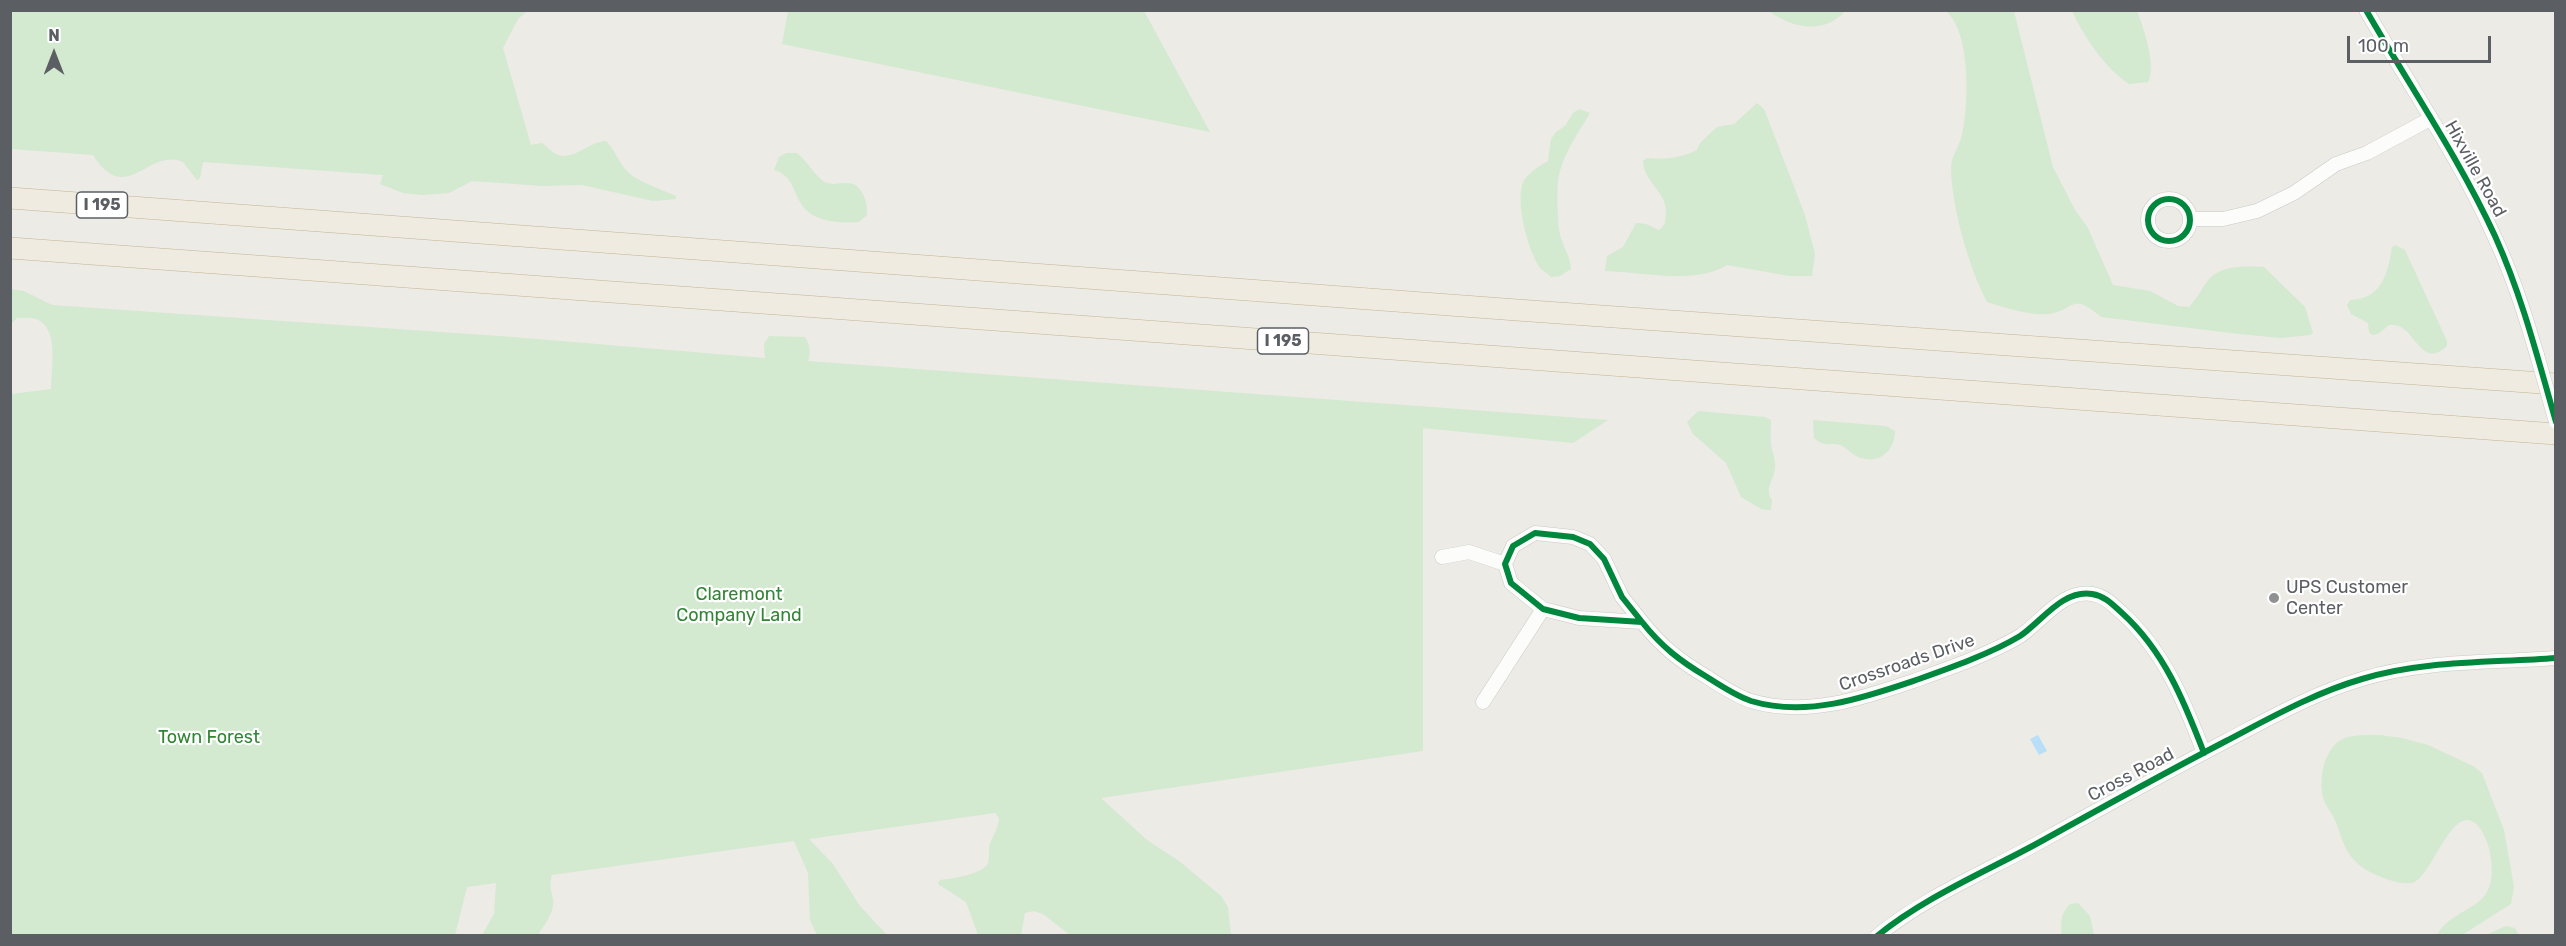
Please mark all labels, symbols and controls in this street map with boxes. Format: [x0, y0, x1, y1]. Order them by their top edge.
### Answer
north arrow [24, 24, 84, 84]
scale bar [2350, 24, 2494, 62]
text: N [48, 26, 60, 45]
text: 100 m [2358, 35, 2409, 57]
street label: Hixville Road [2440, 117, 2510, 221]
road number: I 195 [76, 192, 128, 218]
road number: I 195 [1258, 328, 1308, 354]
place label: UPS Customer Center [2286, 577, 2408, 620]
park label: Claremont Company Land [676, 584, 802, 626]
marker: UPS Customer Center [2267, 591, 2281, 605]
street label: Crossroads Drive [1836, 630, 1978, 696]
park label: Town Forest [158, 727, 260, 749]
street label: Cross Road [2084, 743, 2178, 807]

